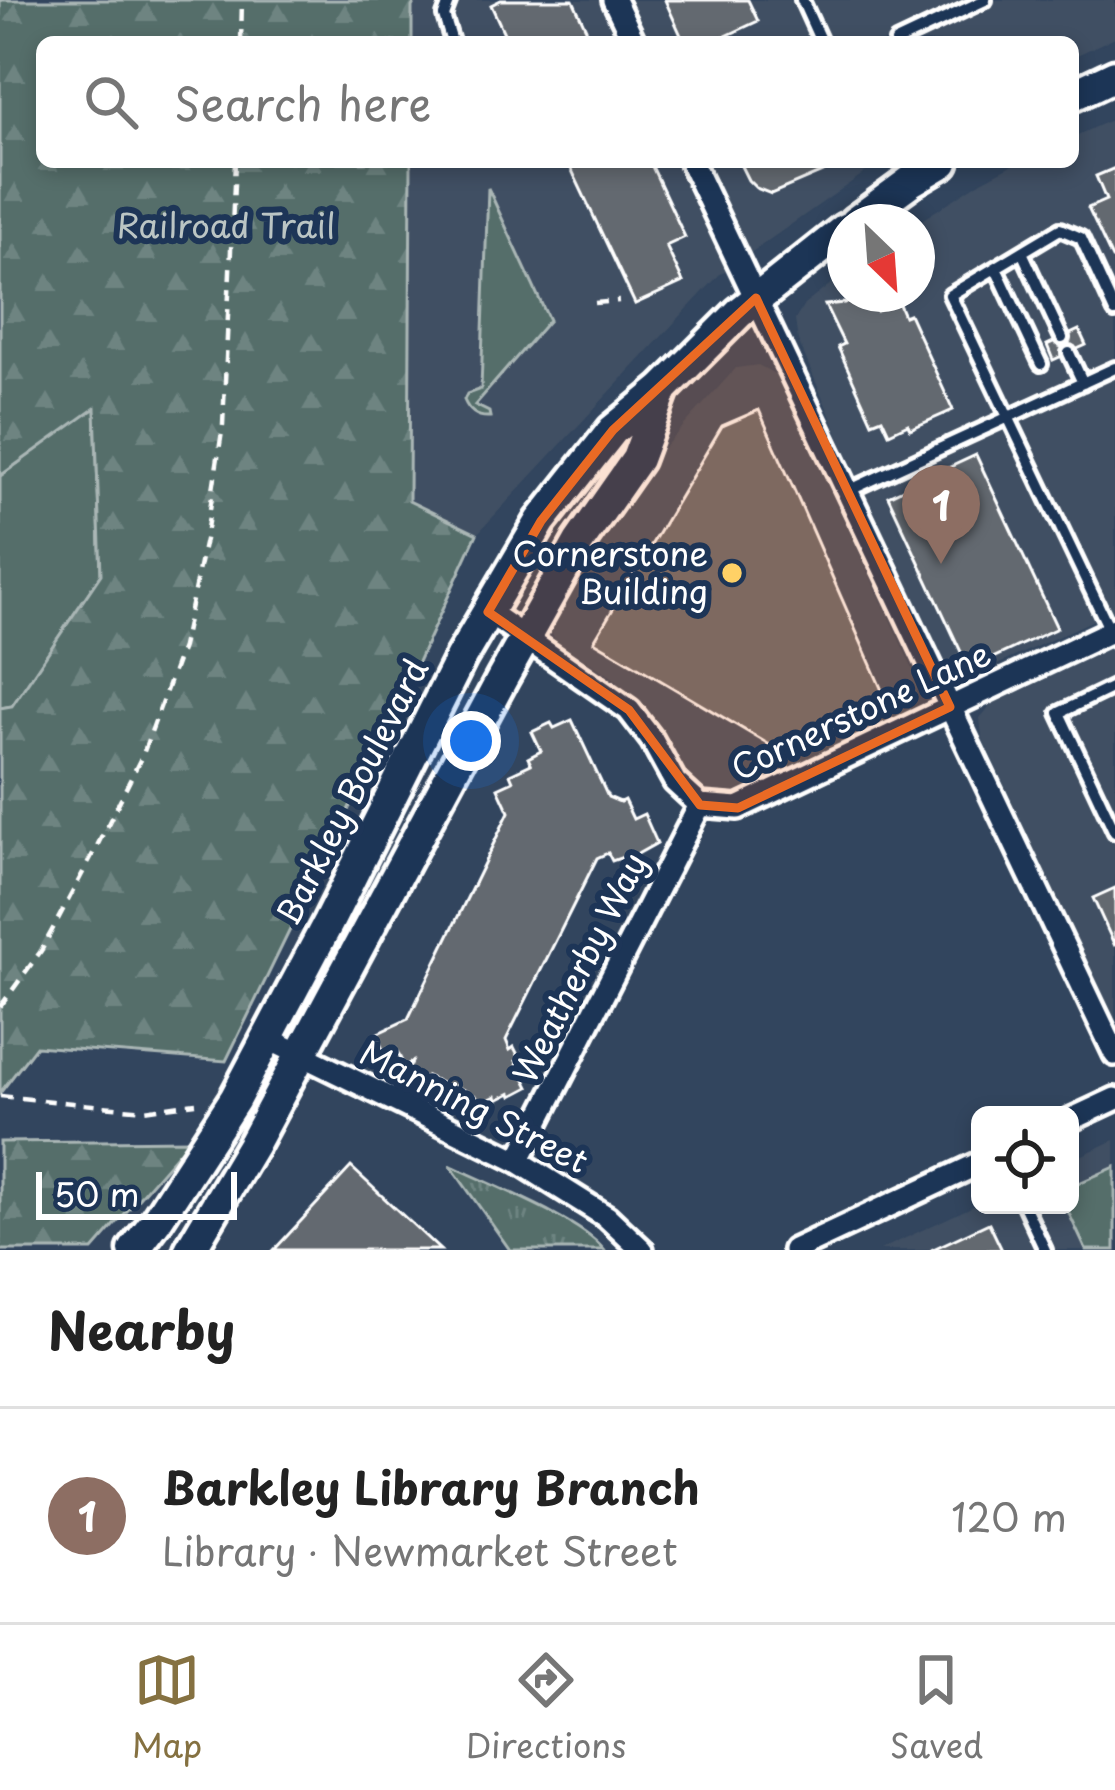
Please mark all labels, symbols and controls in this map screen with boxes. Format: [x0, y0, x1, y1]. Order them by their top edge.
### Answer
search box [36, 36, 1079, 168]
text: Search here [174, 68, 431, 136]
icon: search [78, 69, 144, 135]
park label: Railroad Trail [116, 199, 336, 249]
north arrow [827, 204, 935, 312]
pin: 1 [902, 465, 980, 564]
place label: Cornerstone Building [512, 527, 708, 615]
marker: Cornerstone Building [719, 560, 745, 586]
street label: Cornerstone Lane [722, 627, 998, 791]
street label: Barkley Boulevard [261, 649, 439, 933]
your location [441, 711, 501, 771]
street label: Weatherby Way [498, 843, 658, 1091]
street label: Manning Street [352, 1026, 598, 1184]
map controls [971, 1106, 1079, 1214]
button: locate [971, 1106, 1079, 1214]
scale bar [36, 1166, 237, 1219]
text: 50 m [54, 1168, 140, 1218]
text: Nearby [48, 1290, 235, 1367]
text: Barkley Library Branch [162, 1452, 700, 1520]
text: 1 [78, 1486, 96, 1545]
text: 120 m [951, 1486, 1067, 1545]
text: Library · Newmarket Street [162, 1520, 678, 1579]
tab: Map [132, 1647, 202, 1769]
tab: Directions [466, 1647, 626, 1769]
tab: Saved [890, 1647, 983, 1769]

